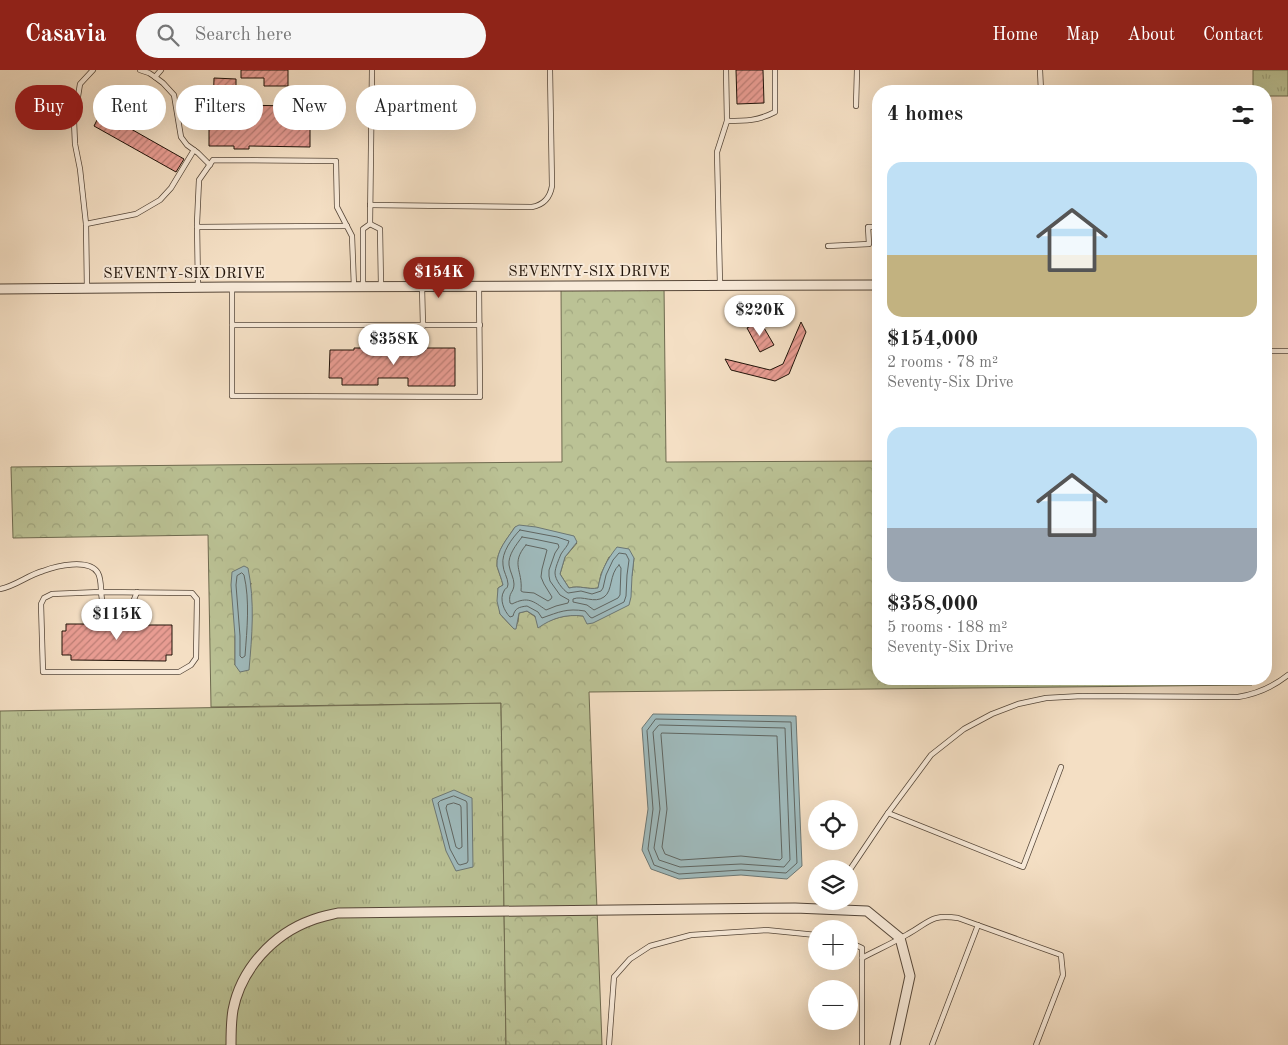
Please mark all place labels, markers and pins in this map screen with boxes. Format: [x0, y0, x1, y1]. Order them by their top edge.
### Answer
pin: $154K [404, 256, 474, 299]
pin: $220K [725, 294, 795, 337]
pin: $358K [359, 324, 429, 366]
pin: $115K [82, 598, 152, 641]

